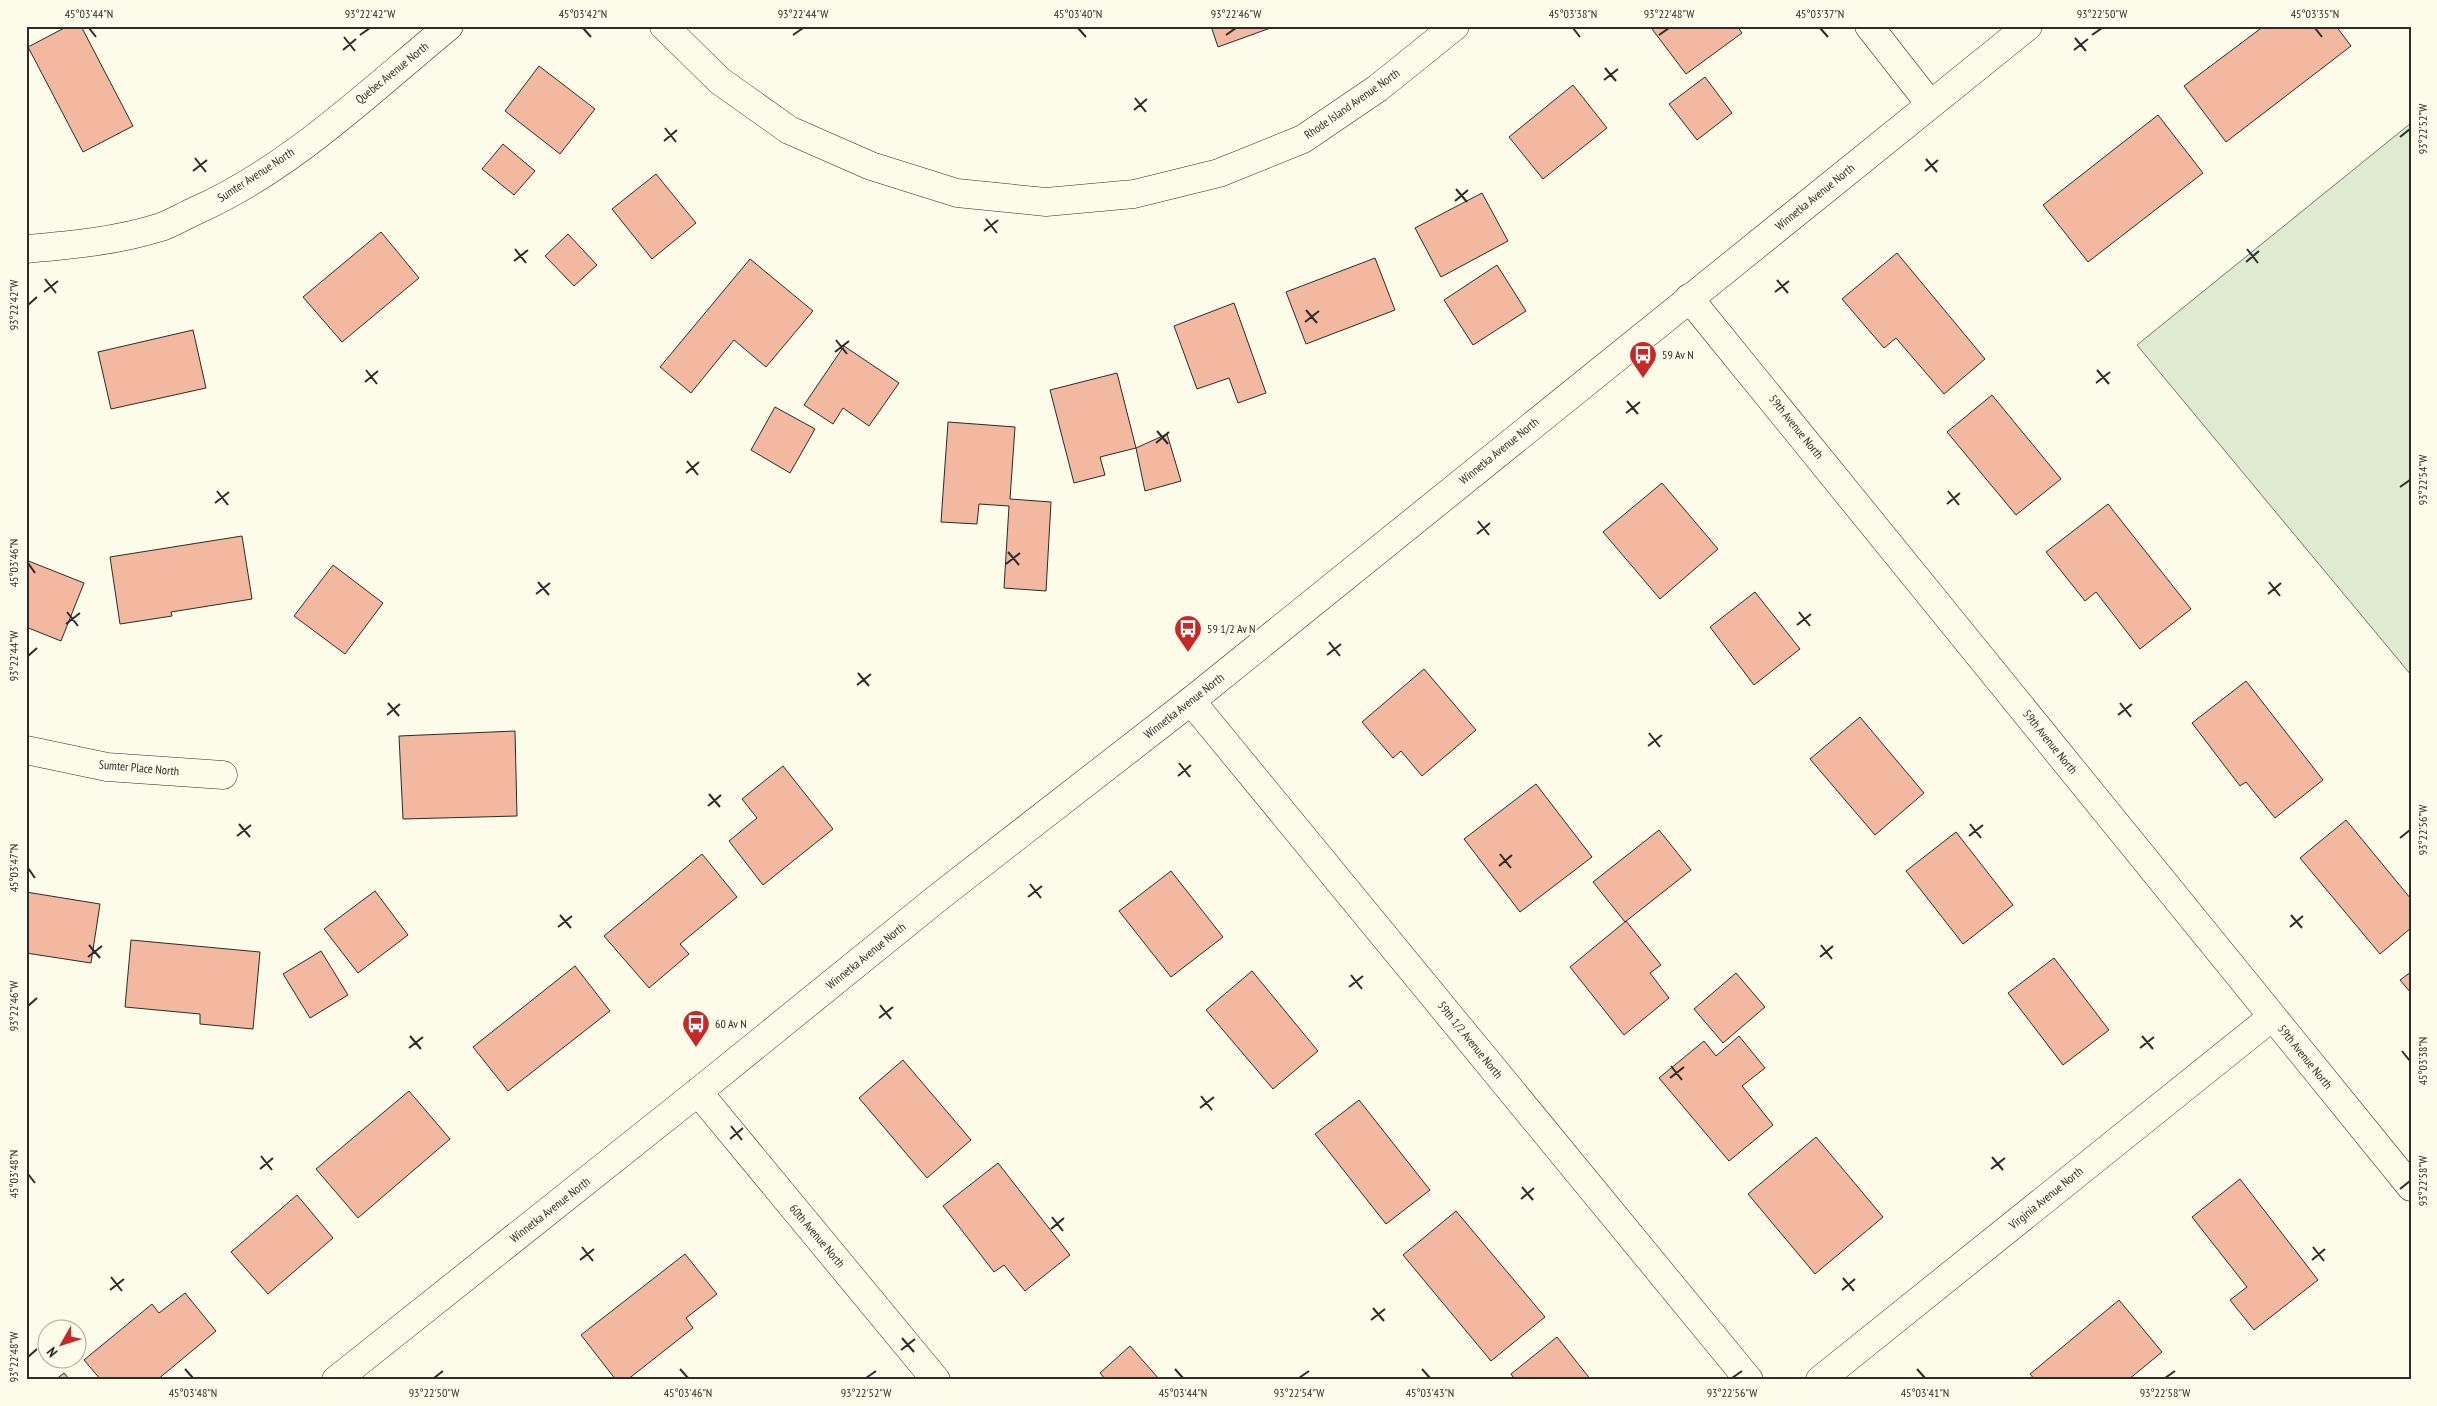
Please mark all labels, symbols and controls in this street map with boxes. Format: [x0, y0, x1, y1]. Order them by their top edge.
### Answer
text: 45°03'44"N [65, 6, 113, 21]
text: 93°22'42"W [345, 6, 395, 21]
text: 45°03'42"N [559, 6, 607, 21]
text: 93°22'44"W [778, 6, 828, 21]
text: 45°03'40"N [1054, 6, 1102, 21]
text: 93°22'46"W [1211, 6, 1261, 21]
text: 45°03'38"N [1549, 6, 1597, 21]
text: 93°22'48"W [1644, 6, 1694, 21]
text: 45°03'37"N [1796, 6, 1844, 21]
text: 93°22'50"W [2077, 6, 2127, 21]
text: 45°03'35"N [2291, 6, 2339, 21]
street label: Quebec Avenue North [352, 39, 431, 107]
street label: Rhode Island Avenue North [1301, 65, 1402, 142]
text: 93°22'52"W [2415, 104, 2430, 154]
street label: Sumter Avenue North [215, 144, 297, 205]
street label: Winnetka Avenue North [1772, 160, 1857, 233]
text: 93°22'42"W [6, 280, 21, 330]
bus stop icon: 59 Av N [1628, 340, 1658, 379]
place label: 59 Av N [1662, 347, 1694, 362]
street label: 59th Avenue North [1766, 392, 1827, 462]
street label: Winnetka Avenue North [1456, 414, 1541, 487]
text: 93°22'54"W [2415, 455, 2430, 505]
text: 45°03'46"N [6, 539, 21, 587]
bus stop icon: 59 1/2 Av N [1173, 614, 1203, 653]
place label: 59 1/2 Av N [1207, 621, 1256, 636]
text: 93°22'44"W [6, 631, 21, 681]
street label: Winnetka Avenue North [1141, 670, 1227, 742]
street label: 59th Avenue North [2020, 707, 2081, 777]
street label: Sumter Place North [98, 757, 180, 778]
text: 93°22'56"W [2415, 805, 2430, 855]
text: 45°03'47"N [6, 844, 21, 892]
street label: Winnetka Avenue North [823, 919, 908, 992]
text: 93°22'46"W [6, 981, 21, 1031]
street label: 59th 1/2 Avenue North [1435, 998, 1506, 1081]
bus stop icon: 60 Av N [681, 1009, 711, 1048]
place label: 60 Av N [715, 1016, 747, 1031]
street label: 59th Avenue North [2275, 1022, 2336, 1092]
text: 45°03'38"N [2415, 1037, 2430, 1085]
text: 45°03'48"N [6, 1150, 21, 1198]
text: 93°22'58"W [2415, 1156, 2430, 1206]
street label: Virginia Avenue North [2005, 1163, 2086, 1233]
street label: Winnetka Avenue North [507, 1174, 593, 1246]
street label: 60th Avenue North [786, 1201, 848, 1270]
north arrow [38, 1318, 88, 1368]
text: 93°22'48"W [6, 1332, 21, 1382]
text: N [43, 1344, 61, 1361]
text: 45°03'48"N [169, 1385, 217, 1400]
text: 93°22'50"W [409, 1385, 459, 1400]
text: 45°03'46"N [664, 1385, 712, 1400]
text: 93°22'52"W [841, 1385, 891, 1400]
text: 45°03'44"N [1159, 1385, 1207, 1400]
text: 93°22'54"W [1274, 1385, 1324, 1400]
text: 45°03'43"N [1406, 1385, 1454, 1400]
text: 93°22'56"W [1707, 1385, 1757, 1400]
text: 45°03'41"N [1901, 1385, 1949, 1400]
text: 93°22'58"W [2140, 1385, 2190, 1400]

